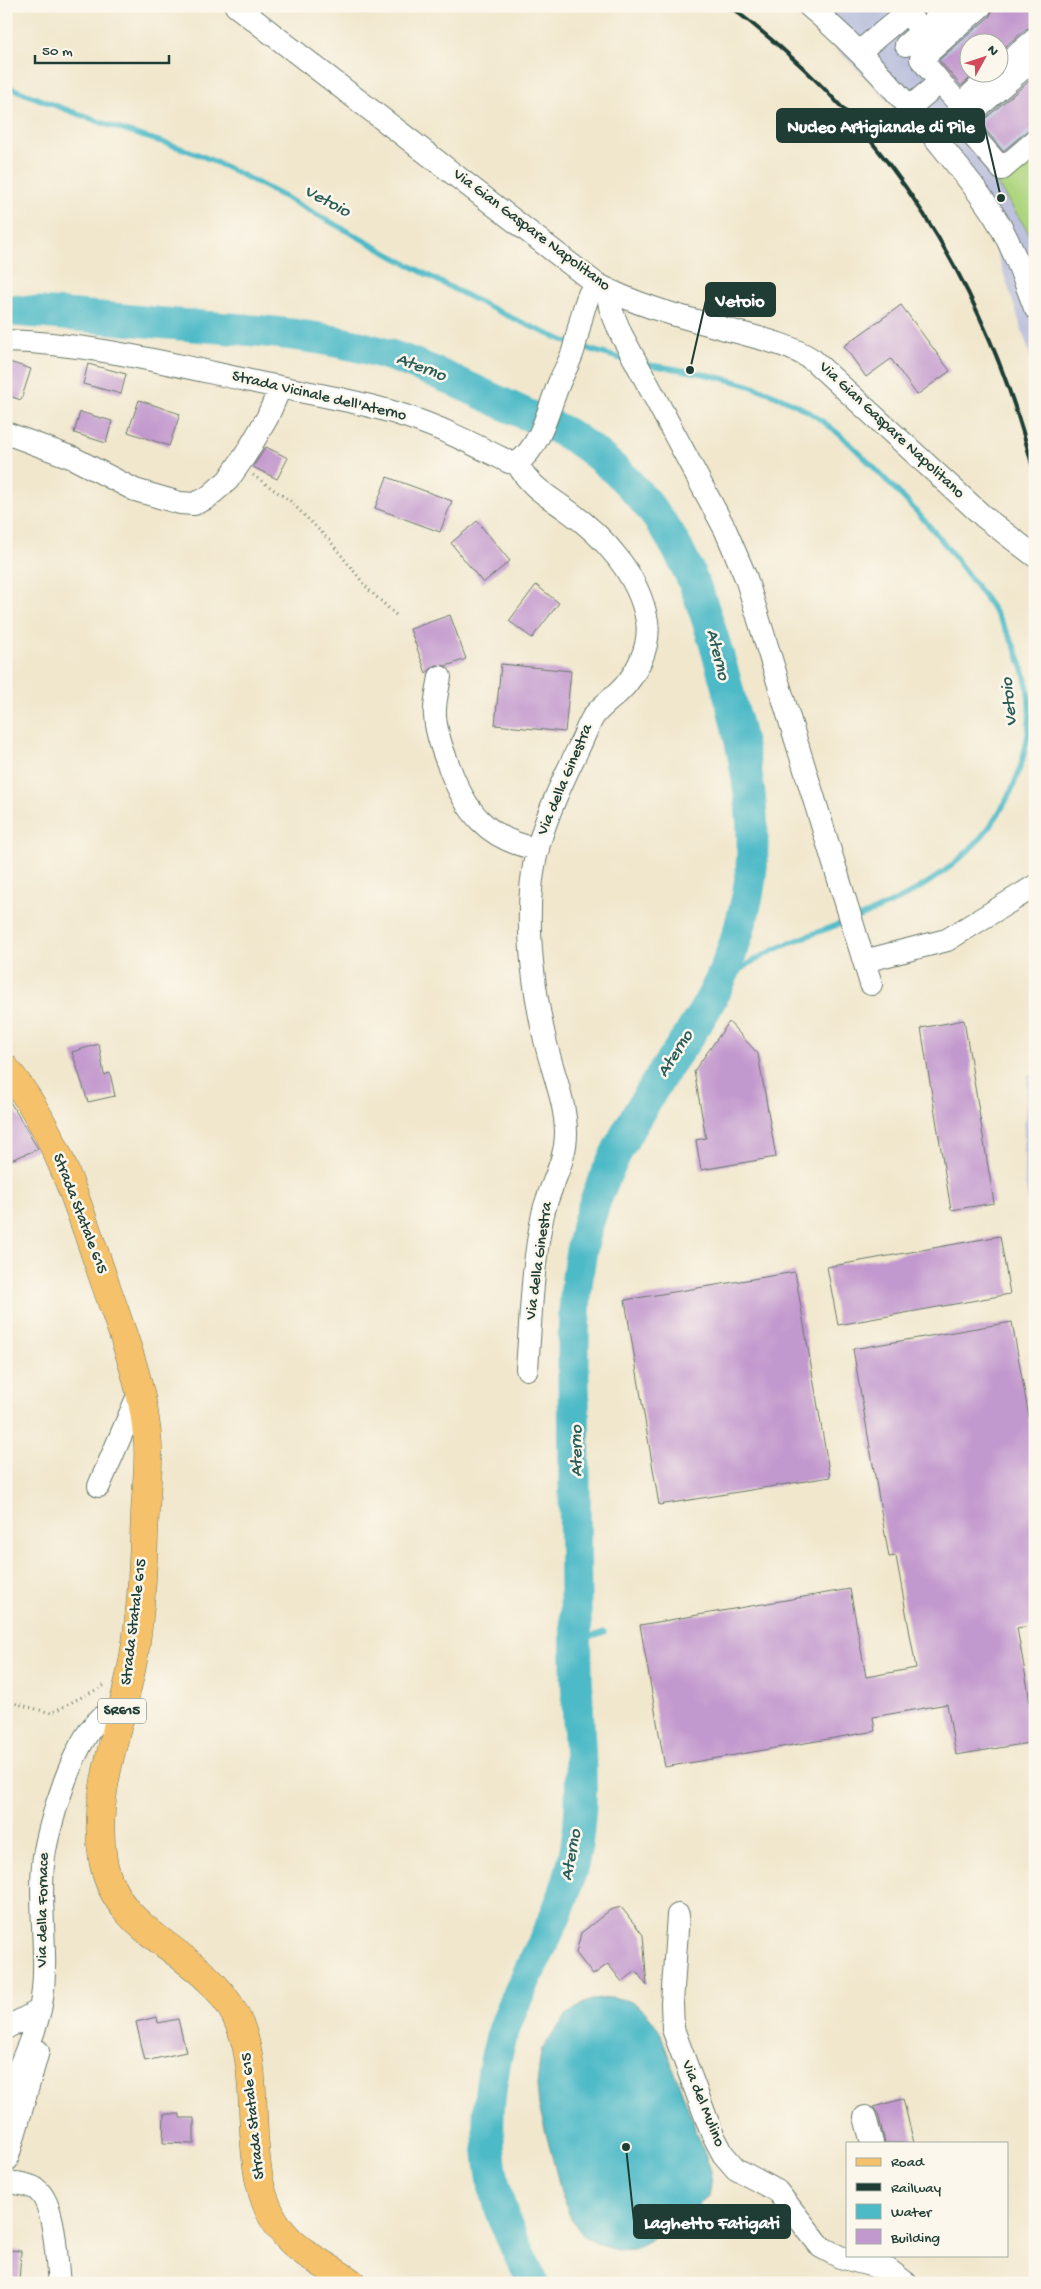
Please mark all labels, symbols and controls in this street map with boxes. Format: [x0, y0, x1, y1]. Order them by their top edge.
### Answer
scale bar [35, 32, 169, 64]
north arrow [958, 32, 1008, 82]
text: N [983, 42, 1001, 60]
text: 50 m [42, 43, 73, 61]
callout: Nucleo Artigianale di Pile [777, 109, 984, 142]
text: Nucleo Artigianale di Pile [787, 118, 975, 139]
street label: Via Gian Gaspare Napolitano [448, 165, 613, 296]
water label: Vetoio [300, 181, 354, 223]
callout: Vetoio [706, 283, 775, 316]
text: Vetoio [714, 292, 765, 313]
water label: Aterno [393, 349, 449, 387]
street label: Via Gian Gaspare Napolitano [814, 358, 968, 503]
street label: Strada Vicinale dell'Aterno [230, 368, 408, 426]
water label: Aterno [701, 627, 734, 683]
water label: Vetoio [997, 676, 1023, 728]
street label: Via della Ginestra [534, 721, 598, 839]
water label: Aterno [653, 1026, 699, 1081]
street label: Strada Statale 615 [47, 1151, 111, 1277]
street label: Via della Ginestra [522, 1200, 558, 1322]
water label: Aterno [567, 1425, 588, 1477]
street label: Strada Statale 615 [118, 1558, 152, 1686]
road number: SR615 [98, 1698, 146, 1724]
water label: Aterno [557, 1827, 587, 1882]
street label: Via della Fornace [33, 1852, 55, 1969]
street label: Strada Statale 615 [238, 2052, 270, 2180]
street label: Via del Mulino [676, 2057, 728, 2150]
legend [846, 2142, 1008, 2256]
text: Road [891, 2154, 925, 2172]
text: Railway [891, 2180, 942, 2198]
text: Water [891, 2204, 933, 2222]
callout: Laghetto Fatigati [634, 2205, 790, 2238]
text: Laghetto Fatigati [644, 2214, 780, 2235]
text: Building [890, 2230, 940, 2248]

